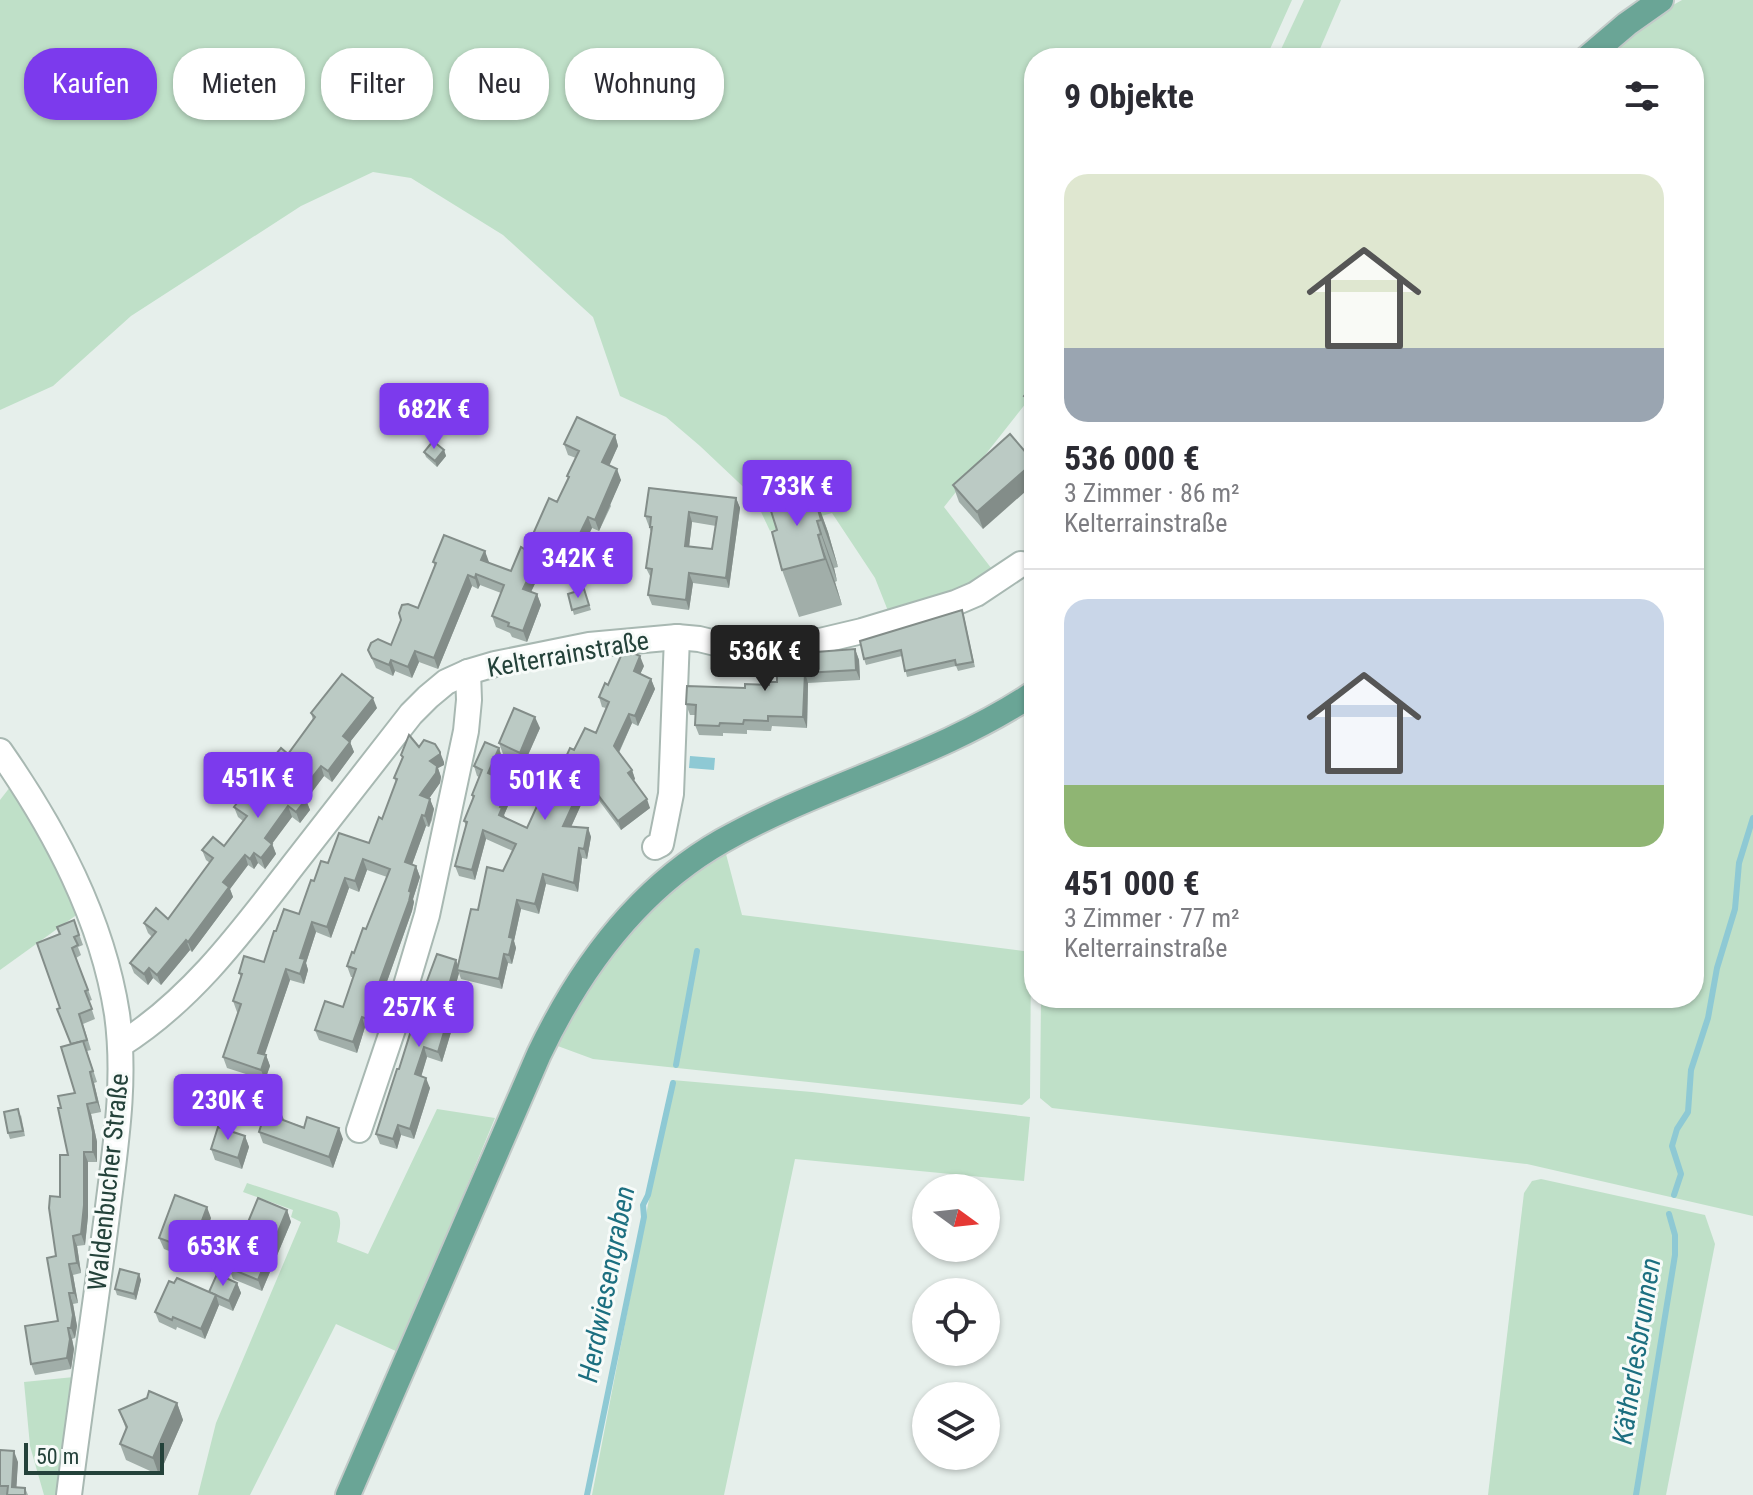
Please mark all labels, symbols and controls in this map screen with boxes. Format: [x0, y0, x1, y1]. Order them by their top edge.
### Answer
chip: Kaufen [24, 48, 157, 120]
chip: Mieten [173, 48, 305, 120]
chip: Filter [321, 48, 433, 120]
chip: Neu [449, 48, 549, 120]
chip: Wohnung [565, 48, 724, 120]
icon: filters [1620, 74, 1664, 118]
text: 9 Objekte [1064, 76, 1194, 116]
icon: home [1292, 226, 1436, 370]
pin: 682K € [369, 383, 499, 451]
text: 682K € [398, 394, 470, 424]
text: 536 000 € [1064, 438, 1200, 478]
pin: 733K € [732, 460, 862, 528]
text: 733K € [761, 471, 833, 501]
text: 3 Zimmer · 86 m² [1064, 478, 1240, 508]
text: Kelterrainstraße [1064, 508, 1227, 538]
pin: 342K € [513, 532, 643, 600]
text: 342K € [542, 543, 614, 573]
street label: Kelterrainstraße [485, 625, 651, 683]
pin: 536K € [700, 625, 830, 693]
text: 536K € [729, 636, 801, 666]
icon: home [1292, 651, 1436, 795]
pin: 451K € [193, 752, 323, 820]
pin: 501K € [480, 754, 610, 822]
text: 451K € [222, 763, 294, 793]
text: 501K € [509, 765, 581, 795]
text: 451 000 € [1064, 863, 1200, 903]
text: 3 Zimmer · 77 m² [1064, 903, 1240, 933]
text: Kelterrainstraße [1064, 933, 1227, 963]
pin: 257K € [354, 981, 484, 1049]
text: 257K € [383, 992, 455, 1022]
street label: Waldenbucher Straße [82, 1072, 134, 1292]
pin: 230K € [163, 1074, 293, 1142]
text: 230K € [192, 1085, 264, 1115]
north arrow [912, 1174, 1000, 1262]
map controls [912, 1174, 1000, 1470]
water label: Herdwiesengraben [571, 1183, 642, 1385]
pin: 653K € [158, 1220, 288, 1288]
text: 653K € [187, 1231, 259, 1261]
water label: Kätherlesbrunnen [1605, 1256, 1668, 1447]
button: locate [912, 1278, 1000, 1366]
button: layers [912, 1382, 1000, 1470]
scale bar [24, 1439, 164, 1475]
text: 50 m [36, 1444, 79, 1469]

